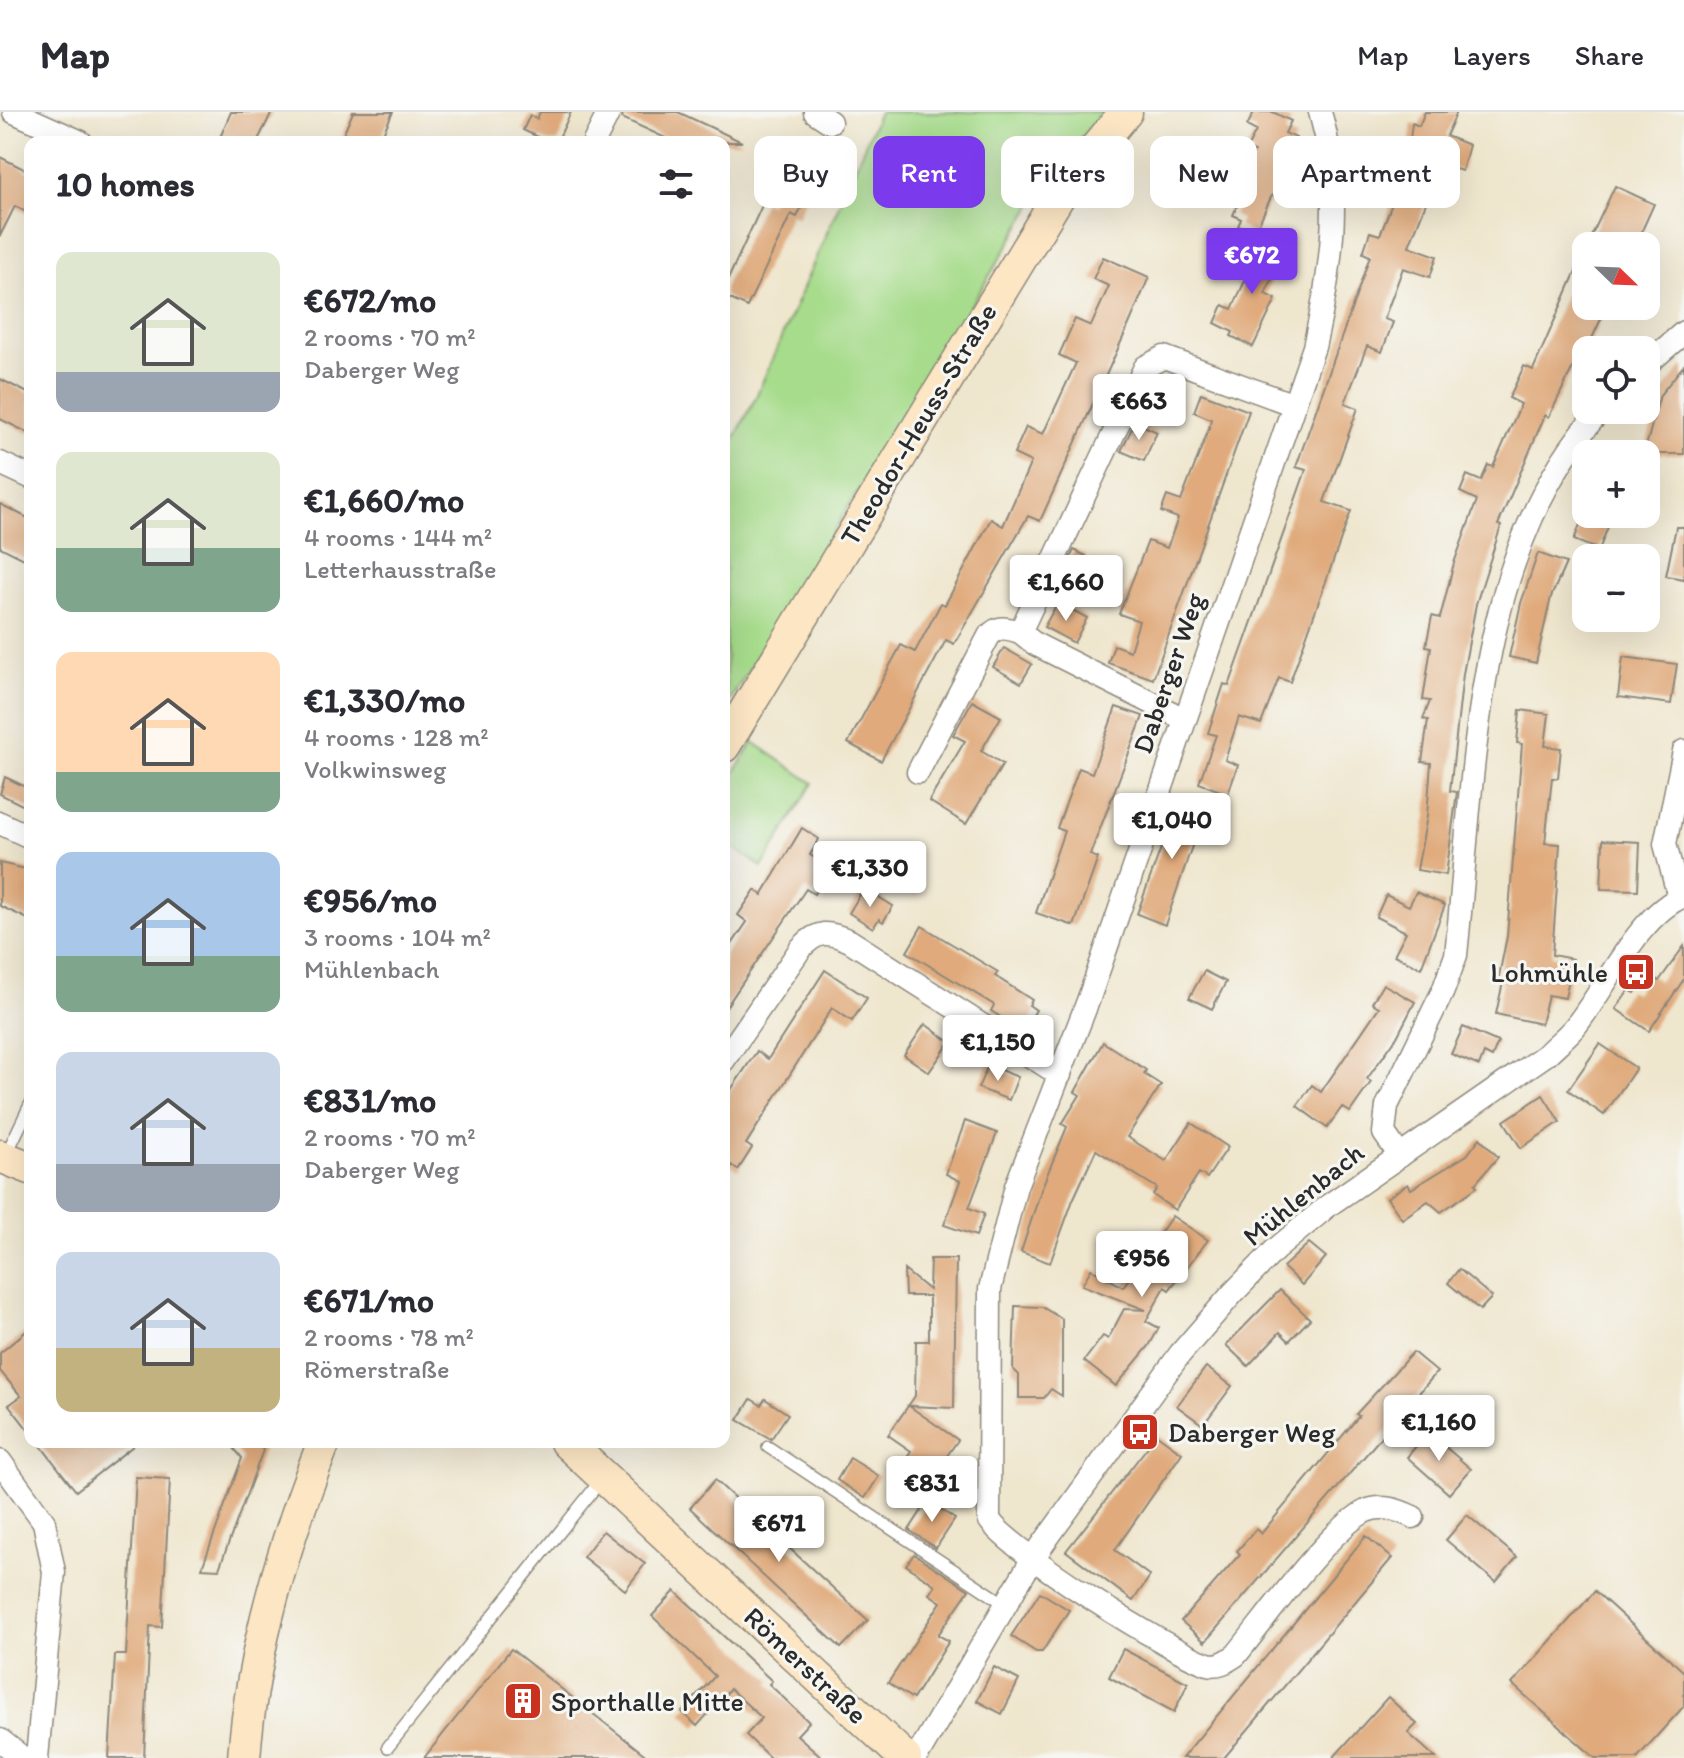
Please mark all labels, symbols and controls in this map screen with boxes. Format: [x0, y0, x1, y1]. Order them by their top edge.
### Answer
text: Map [40, 32, 110, 78]
text: Map [1357, 38, 1409, 72]
text: Layers [1453, 38, 1531, 72]
text: Share [1575, 38, 1644, 72]
chip: Buy [754, 136, 857, 208]
chip: Rent [873, 136, 985, 208]
chip: Filters [1001, 136, 1134, 208]
chip: New [1150, 136, 1257, 208]
chip: Apartment [1273, 136, 1460, 208]
icon: filters [654, 162, 698, 206]
text: 10 homes [56, 164, 195, 205]
pin: €672 [1205, 228, 1299, 296]
north arrow [1572, 232, 1660, 320]
map controls [1572, 232, 1660, 632]
text: €672 [1224, 238, 1280, 270]
text: €672/mo [304, 280, 436, 321]
icon: home [120, 284, 216, 380]
street label: Theodor-Heuss-Straße [832, 297, 1004, 551]
text: 2 rooms · 70 m² [304, 321, 476, 353]
button: locate [1572, 336, 1660, 424]
text: Daberger Weg [304, 353, 459, 385]
pin: €663 [1092, 374, 1186, 442]
text: €663 [1111, 384, 1167, 416]
button: + [1572, 440, 1660, 528]
text: €1,660/mo [304, 480, 464, 521]
icon: home [120, 484, 216, 580]
text: 4 rooms · 144 m² [304, 521, 492, 553]
button: − [1572, 544, 1660, 632]
text: Letterhausstraße [304, 553, 496, 585]
pin: €1,660 [1001, 555, 1131, 623]
text: €1,660 [1028, 565, 1104, 597]
street label: Daberger Weg [1125, 588, 1212, 758]
text: €1,330/mo [304, 680, 465, 721]
icon: home [120, 684, 216, 780]
text: 4 rooms · 128 m² [304, 721, 489, 753]
text: Volkwinsweg [304, 753, 446, 785]
pin: €1,040 [1107, 793, 1237, 861]
text: €1,040 [1132, 803, 1212, 835]
pin: €1,330 [805, 841, 935, 909]
text: €1,330 [831, 851, 909, 883]
text: €956/mo [304, 880, 437, 921]
icon: home [120, 884, 216, 980]
text: 3 rooms · 104 m² [304, 921, 491, 953]
bus stop icon: Lohmühle [1615, 951, 1657, 993]
text: Mühlenbach [304, 953, 439, 985]
place label: Lohmühle [1490, 955, 1608, 989]
pin: €1,150 [933, 1015, 1063, 1083]
text: €1,150 [961, 1025, 1035, 1057]
text: €831/mo [304, 1080, 437, 1121]
icon: home [120, 1084, 216, 1180]
text: 2 rooms · 70 m² [304, 1121, 476, 1153]
street label: Mühlenbach [1236, 1135, 1370, 1253]
text: Daberger Weg [304, 1153, 459, 1185]
pin: €956 [1095, 1231, 1189, 1299]
text: €956 [1114, 1241, 1170, 1273]
text: €671/mo [304, 1280, 434, 1321]
icon: home [120, 1284, 216, 1380]
text: 2 rooms · 78 m² [304, 1321, 474, 1353]
text: Römerstraße [304, 1353, 450, 1385]
pin: €1,160 [1374, 1395, 1504, 1463]
text: €1,160 [1402, 1405, 1476, 1437]
bus stop icon: Daberger Weg [1119, 1411, 1161, 1453]
place label: Daberger Weg [1168, 1415, 1336, 1449]
pin: €831 [885, 1456, 979, 1524]
text: €831 [904, 1466, 960, 1498]
pin: €671 [732, 1496, 826, 1564]
text: €671 [752, 1506, 806, 1538]
street label: Römerstraße [737, 1599, 875, 1731]
building icon: Sporthalle Mitte [502, 1680, 544, 1722]
place label: Sporthalle Mitte [551, 1684, 744, 1718]

